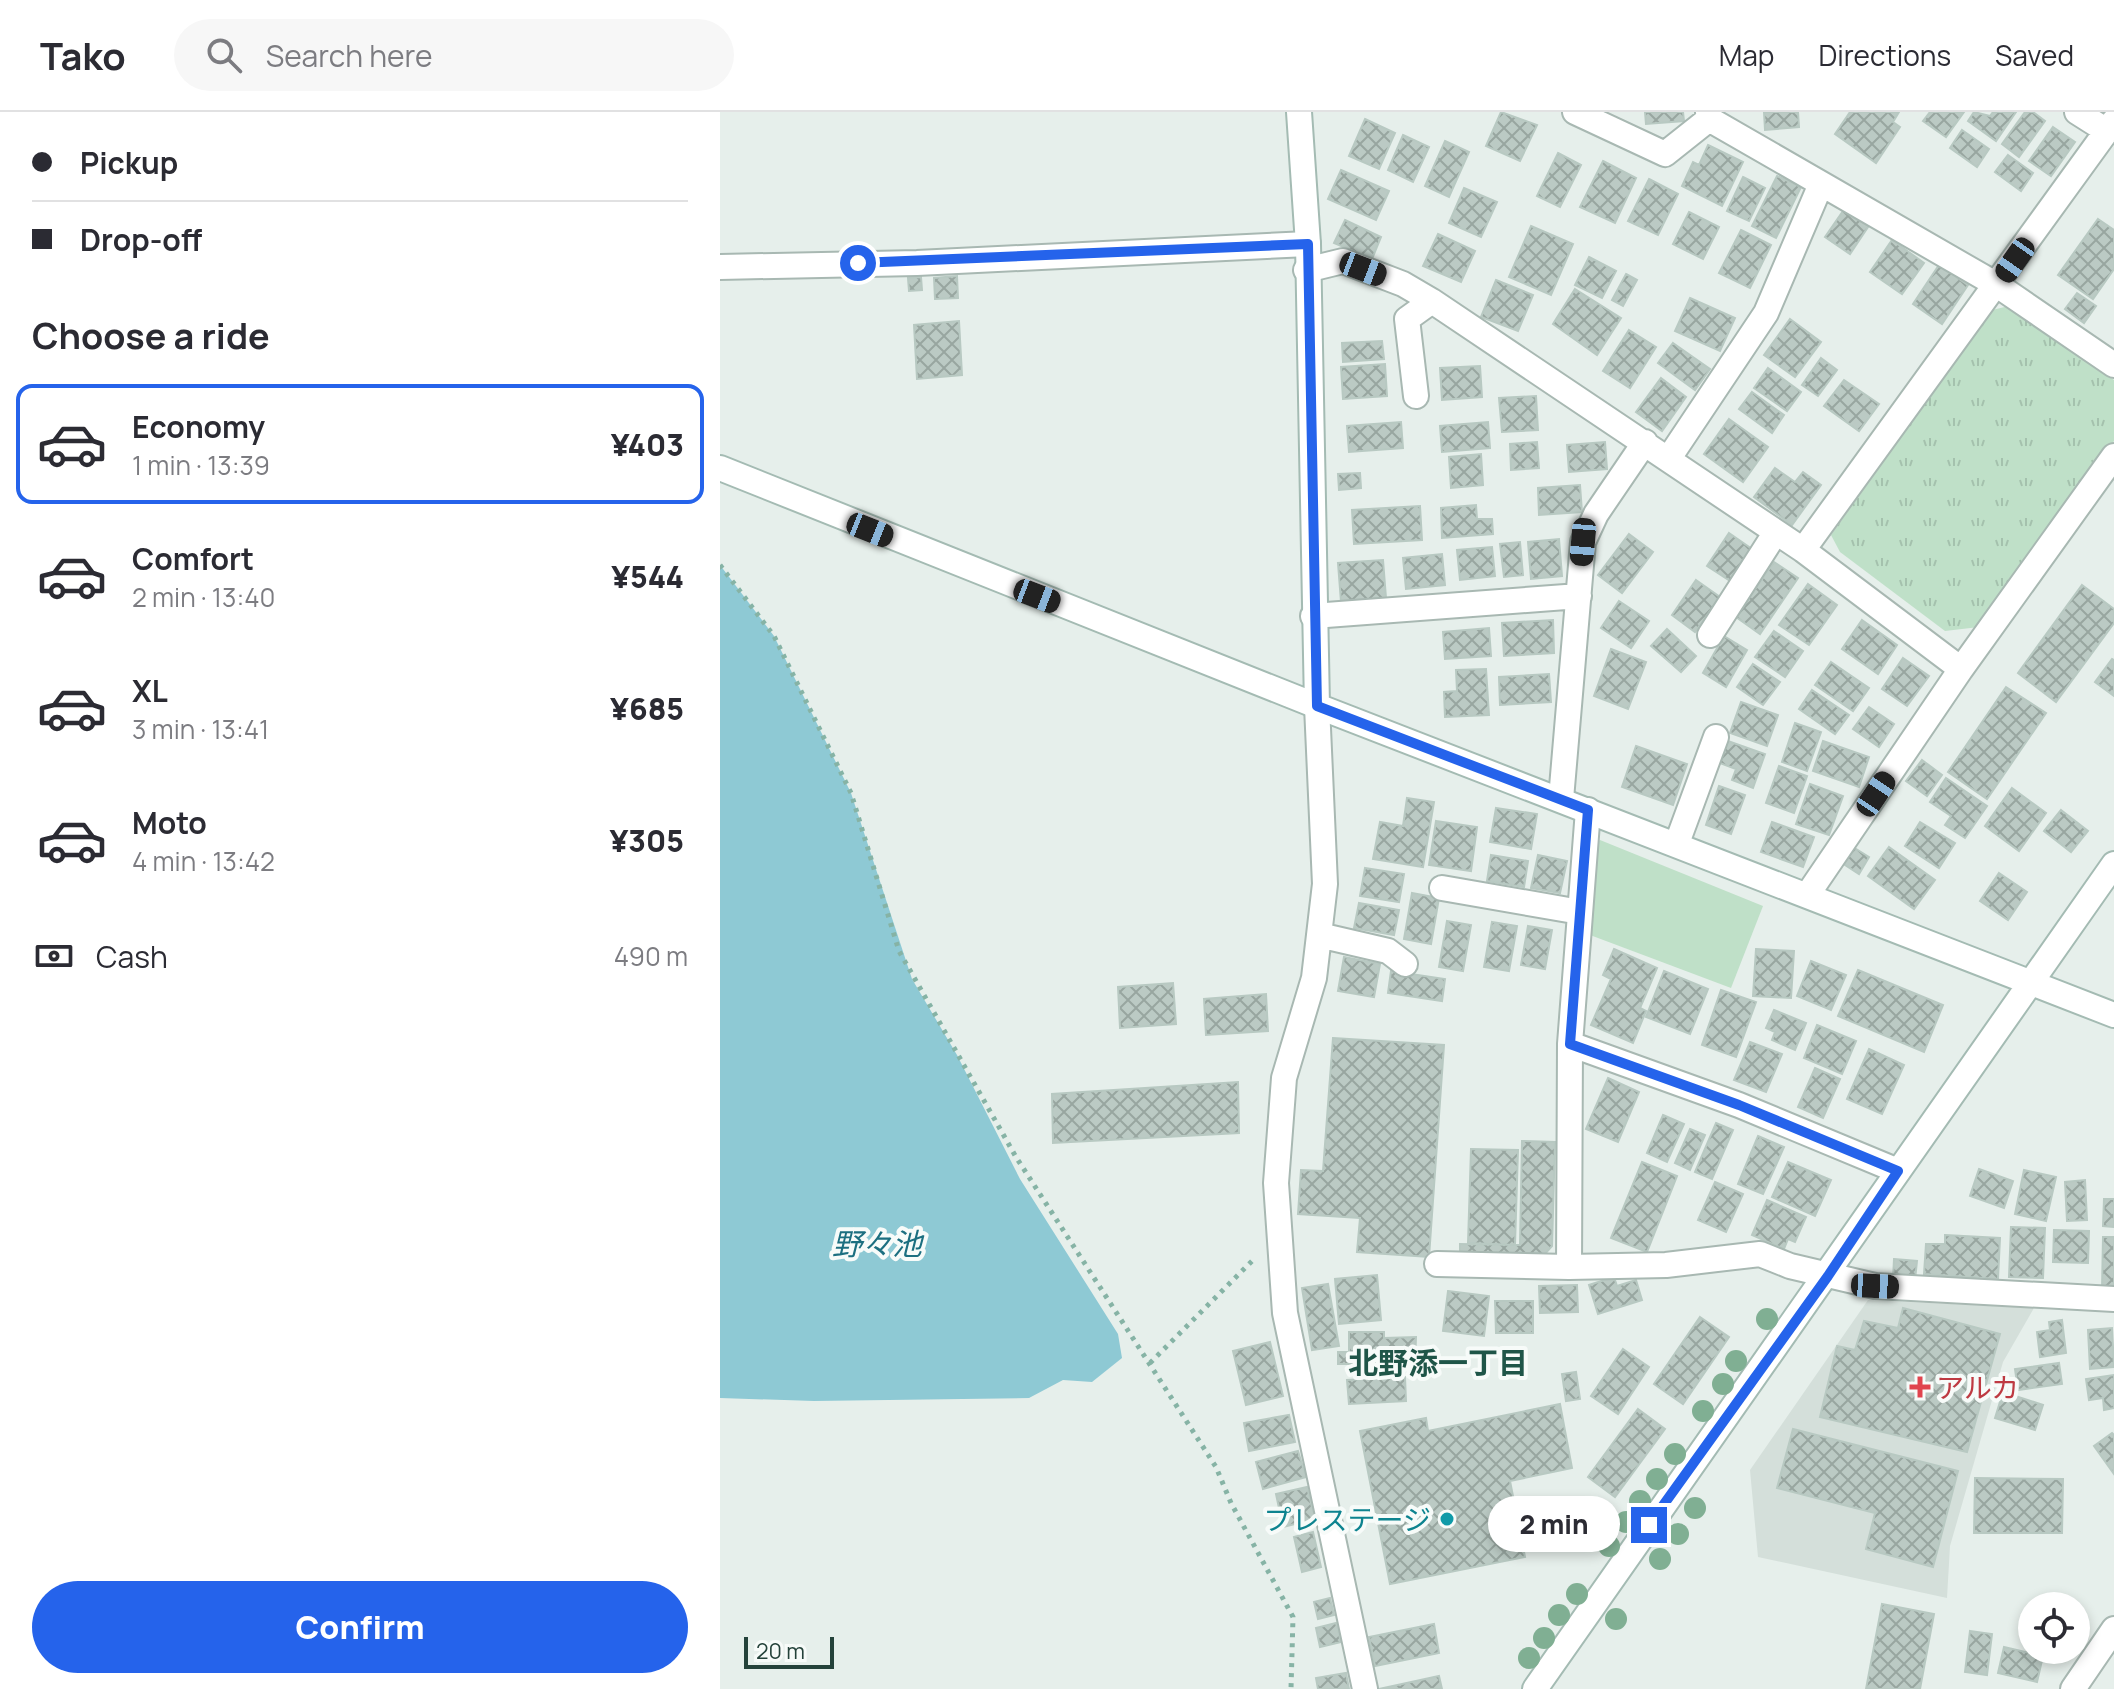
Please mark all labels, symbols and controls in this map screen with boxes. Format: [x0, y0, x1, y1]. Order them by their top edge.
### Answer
search box [174, 19, 734, 91]
text: Tako [40, 29, 126, 81]
icon: search [202, 33, 246, 77]
text: Search here [266, 35, 433, 76]
text: Map [1719, 36, 1774, 74]
text: Directions [1818, 36, 1951, 74]
text: Saved [1995, 36, 2074, 74]
text: Pickup [80, 142, 178, 183]
text: Drop-off [80, 219, 202, 260]
car [1991, 233, 2039, 287]
route start [840, 245, 876, 281]
car [1336, 249, 1390, 289]
text: Choose a ride [32, 311, 270, 360]
text: Economy [132, 406, 265, 447]
icon: car [36, 408, 108, 480]
text: ¥403 [611, 424, 684, 465]
text: 1 min · 13:39 [132, 447, 270, 483]
car [843, 510, 897, 550]
car [1569, 517, 1597, 567]
text: Comfort [132, 538, 254, 579]
icon: car [36, 540, 108, 612]
text: ¥544 [611, 556, 684, 597]
car [1010, 576, 1064, 616]
text: 2 min · 13:40 [132, 579, 275, 615]
text: XL [132, 670, 168, 711]
icon: car [36, 672, 108, 744]
text: ¥685 [610, 688, 684, 729]
text: 3 min · 13:41 [132, 711, 269, 747]
car [1853, 767, 1899, 821]
text: Moto [132, 802, 207, 843]
icon: car [36, 804, 108, 876]
text: ¥305 [609, 820, 684, 861]
text: 4 min · 13:42 [132, 843, 275, 879]
icon: cash [32, 934, 76, 978]
text: Cash [96, 936, 168, 977]
text: 490 m [614, 938, 688, 974]
water label: 野々池 [832, 1223, 925, 1264]
car [1850, 1273, 1900, 1299]
district label: 北野添一丁目 [1348, 1342, 1528, 1383]
place label: アルカ [1936, 1368, 2019, 1406]
marker: アルカ [1911, 1378, 1929, 1396]
callout: 2 min [1489, 1497, 1621, 1553]
place label: プレステージ [1264, 1500, 1431, 1538]
text: 2 min [1520, 1506, 1588, 1542]
route end [1631, 1507, 1667, 1543]
marker: プレステージ [1438, 1510, 1456, 1528]
button: Confirm [32, 1581, 688, 1673]
map controls [2018, 1592, 2090, 1664]
button: locate [2018, 1592, 2090, 1664]
scale bar [744, 1633, 834, 1669]
text: 20 m [756, 1636, 805, 1666]

